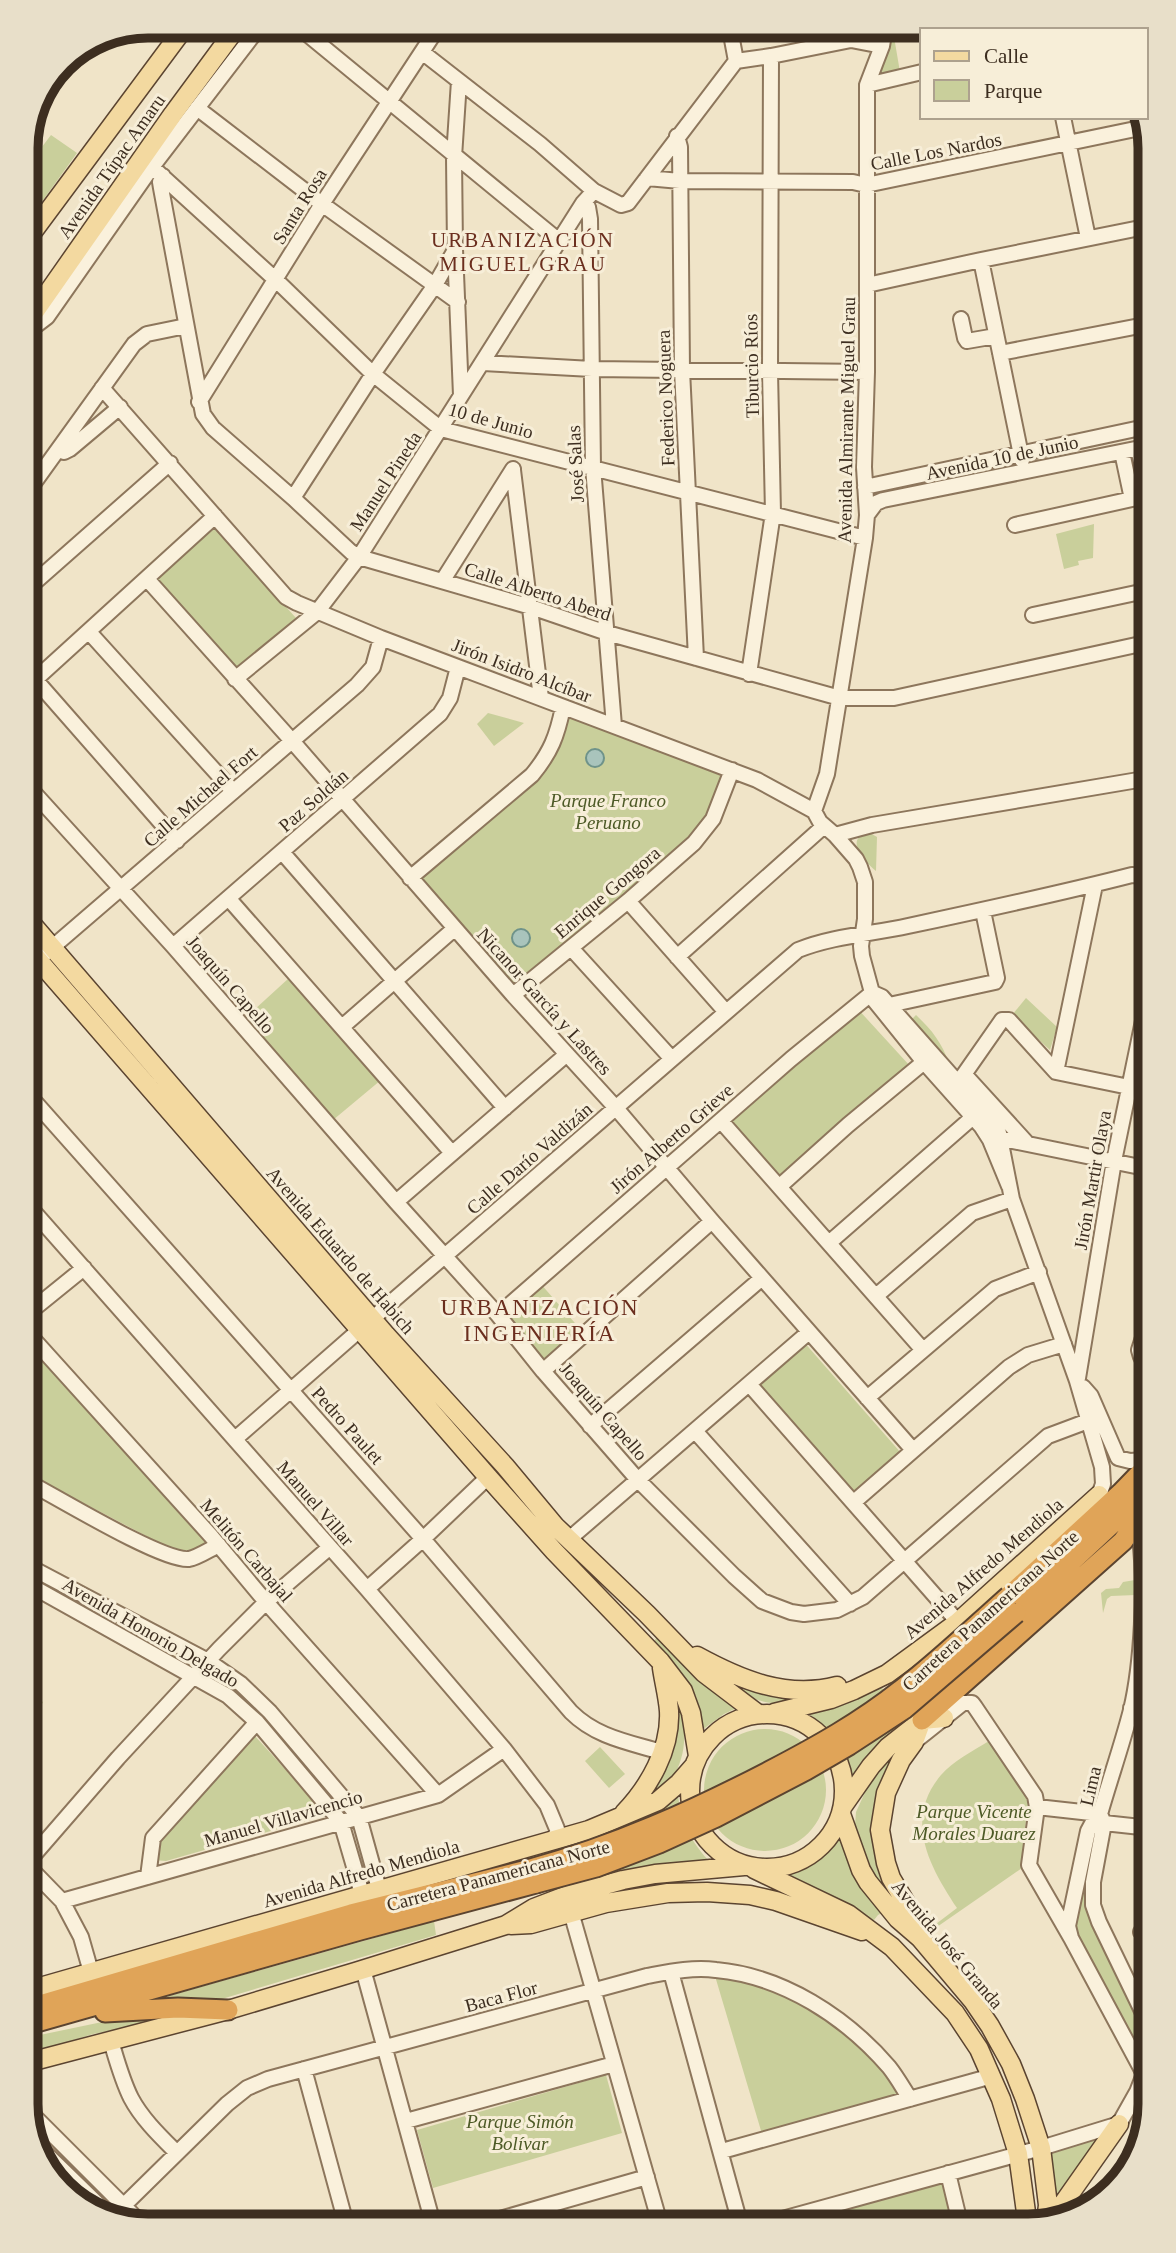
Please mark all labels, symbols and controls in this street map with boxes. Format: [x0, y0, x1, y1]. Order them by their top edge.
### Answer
legend [920, 28, 1148, 119]
text: Calle [984, 44, 1028, 68]
text: Parque [984, 79, 1042, 103]
street label: Avenida Túpac Amaru [54, 90, 169, 242]
street label: Calle Los Nardos [869, 128, 1003, 174]
street label: Santa Rosa [268, 164, 331, 248]
district label: URBANIZACIÓN MIGUEL GRAU [431, 228, 615, 276]
street label: Avenida Almirante Miguel Grau [834, 296, 859, 543]
street label: Tiburcio Ríos [740, 314, 763, 418]
street label: Federico Noguera [653, 329, 678, 467]
street label: 10 de Junio [446, 398, 536, 443]
street label: José Salas [563, 425, 588, 503]
street label: Manuel Pineda [345, 427, 426, 535]
street label: Avenida 10 de Junio [924, 431, 1080, 484]
street label: Calle Alberto Aberd [462, 558, 614, 625]
street label: Jirón Isidro Alcíbar [449, 634, 595, 707]
street label: Calle Michael Fort [139, 741, 262, 851]
street label: Paz Soldán [274, 764, 353, 836]
park label: Parque Franco Peruano [549, 790, 666, 833]
street label: Enrique Gongora [550, 842, 665, 943]
street label: Nicanor García y Lastres [473, 924, 616, 1079]
street label: Joaquín Capello [182, 931, 279, 1038]
street label: Jirón Alberto Grieve [606, 1079, 737, 1198]
street label: Calle Darío Valdizán [462, 1098, 597, 1218]
street label: Jirón Martir Olaya [1070, 1108, 1115, 1252]
street label: Avenida Eduardo de Habich [262, 1163, 419, 1338]
district label: URBANIZACIÓN INGENIERÍA [440, 1294, 640, 1346]
street label: Joaquín Capello [555, 1358, 652, 1465]
street label: Pedro Paulet [308, 1382, 388, 1469]
street label: Manuel Villar [273, 1457, 359, 1551]
street label: Avenida Alfredo Mendiola [900, 1493, 1067, 1643]
street label: Melitón Carbajal [196, 1495, 297, 1606]
street label: Carretera Panamericana Norte [898, 1526, 1083, 1695]
street label: Avenida Honorio Delgado [59, 1573, 243, 1692]
street label: Lima [1076, 1764, 1105, 1808]
street label: Manuel Villavicencio [202, 1786, 365, 1851]
park label: Parque Vicente Morales Duarez [911, 1801, 1036, 1844]
street label: Avenida Alfredo Mendiola [261, 1835, 462, 1912]
street label: Carretera Panamericana Norte [384, 1836, 612, 1915]
street label: Avenida José Granda [888, 1876, 1008, 2013]
street label: Baca Flor [462, 1977, 540, 2016]
park label: Parque Simón Bolívar [465, 2111, 574, 2154]

